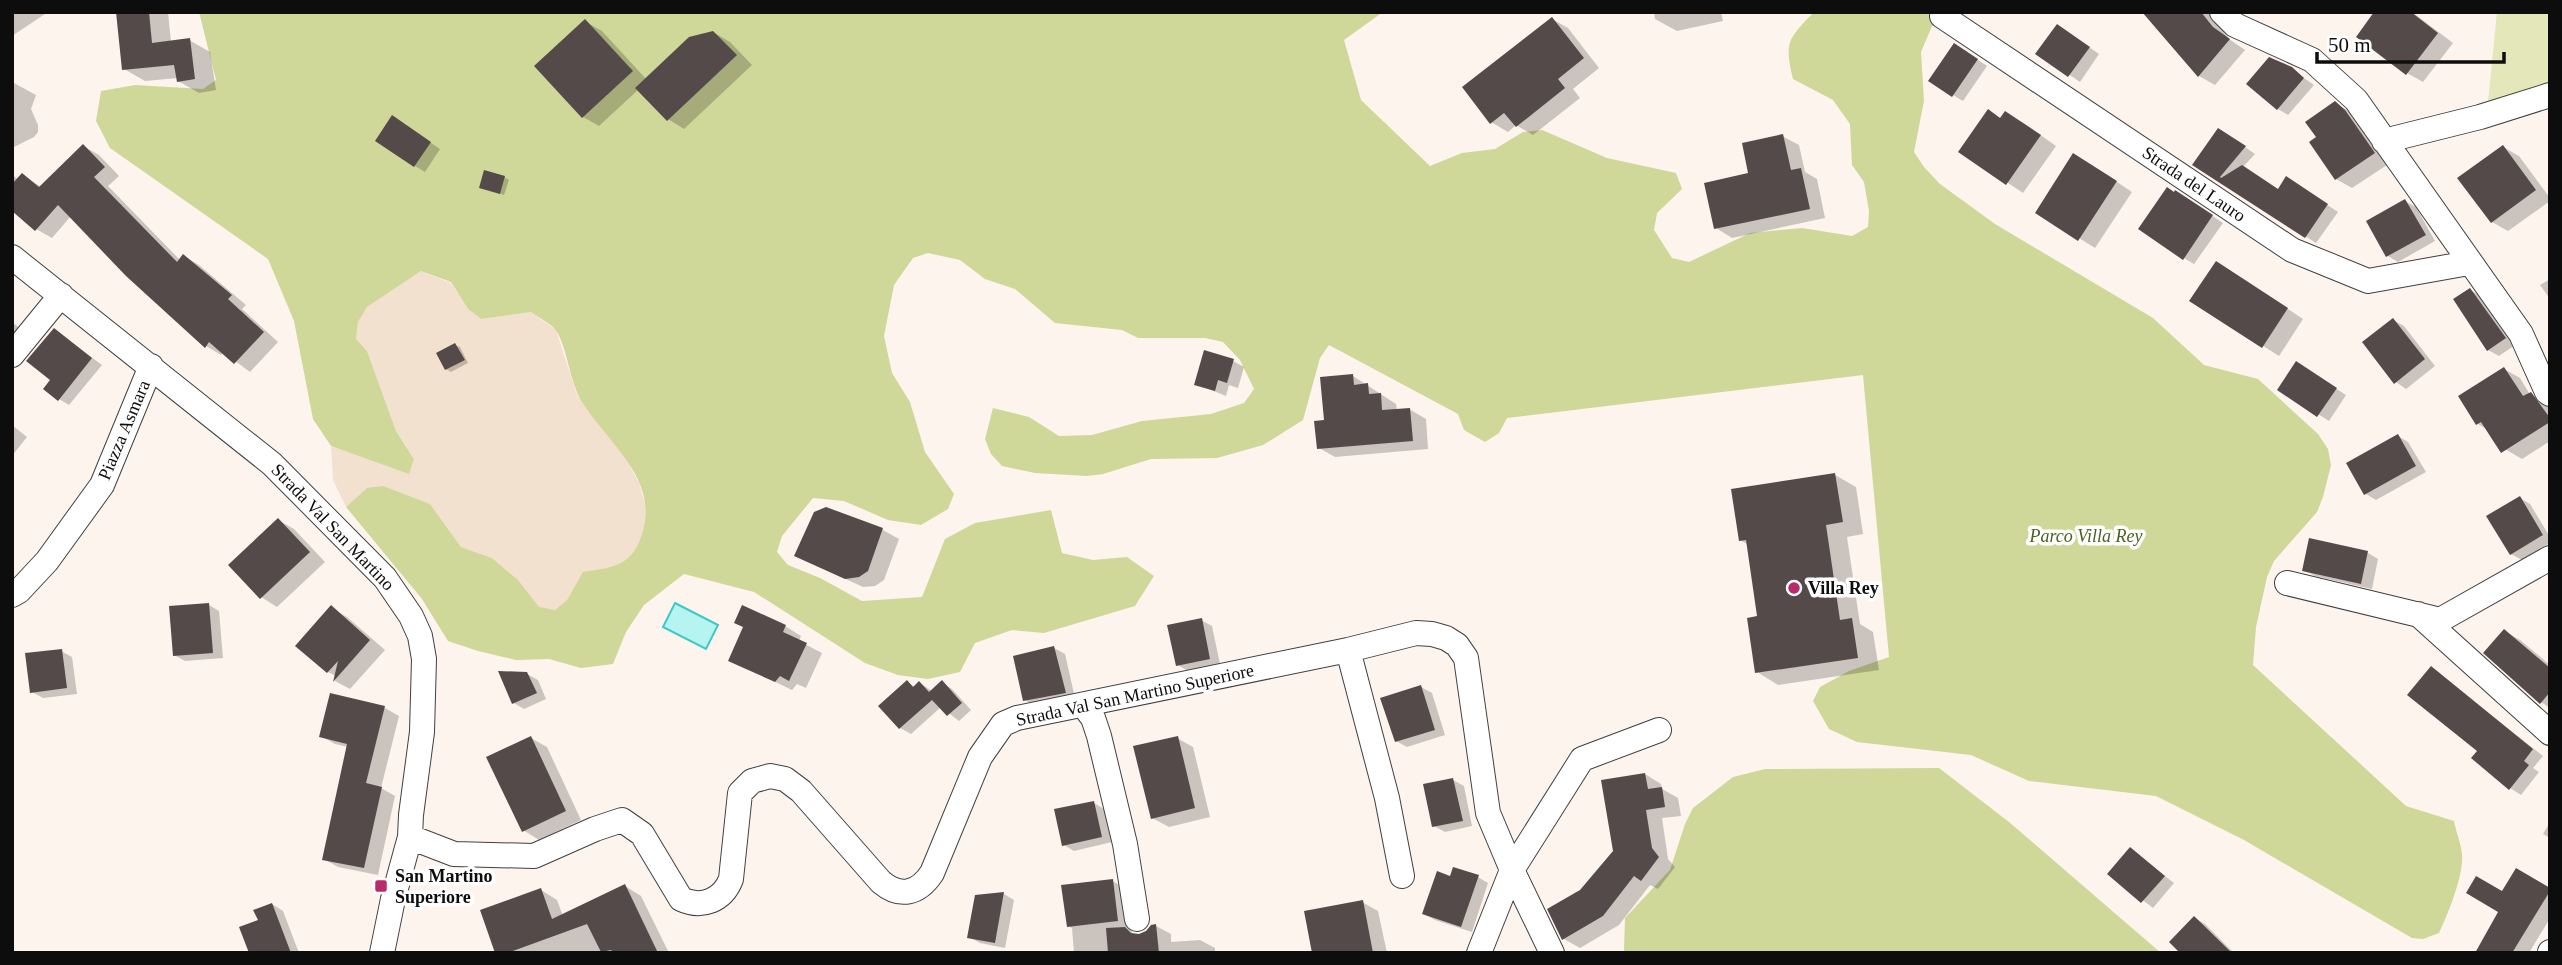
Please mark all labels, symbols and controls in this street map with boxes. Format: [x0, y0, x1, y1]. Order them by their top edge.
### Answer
scale bar [2317, 21, 2504, 65]
text: 50 m [2328, 33, 2371, 57]
street label: Strada del Lauro [2139, 142, 2249, 226]
street label: Piazza Asmara [94, 377, 154, 483]
street label: Strada Val San Martino [267, 460, 399, 594]
park label: Parco Villa Rey [2029, 526, 2142, 546]
place label: Villa Rey [1808, 578, 1879, 598]
marker: Villa Rey [1786, 580, 1802, 596]
street label: Strada Val San Martino Superiore [1014, 660, 1256, 730]
place label: San Martino Superiore [395, 866, 493, 907]
marker: San Martino Superiore [373, 878, 389, 894]

